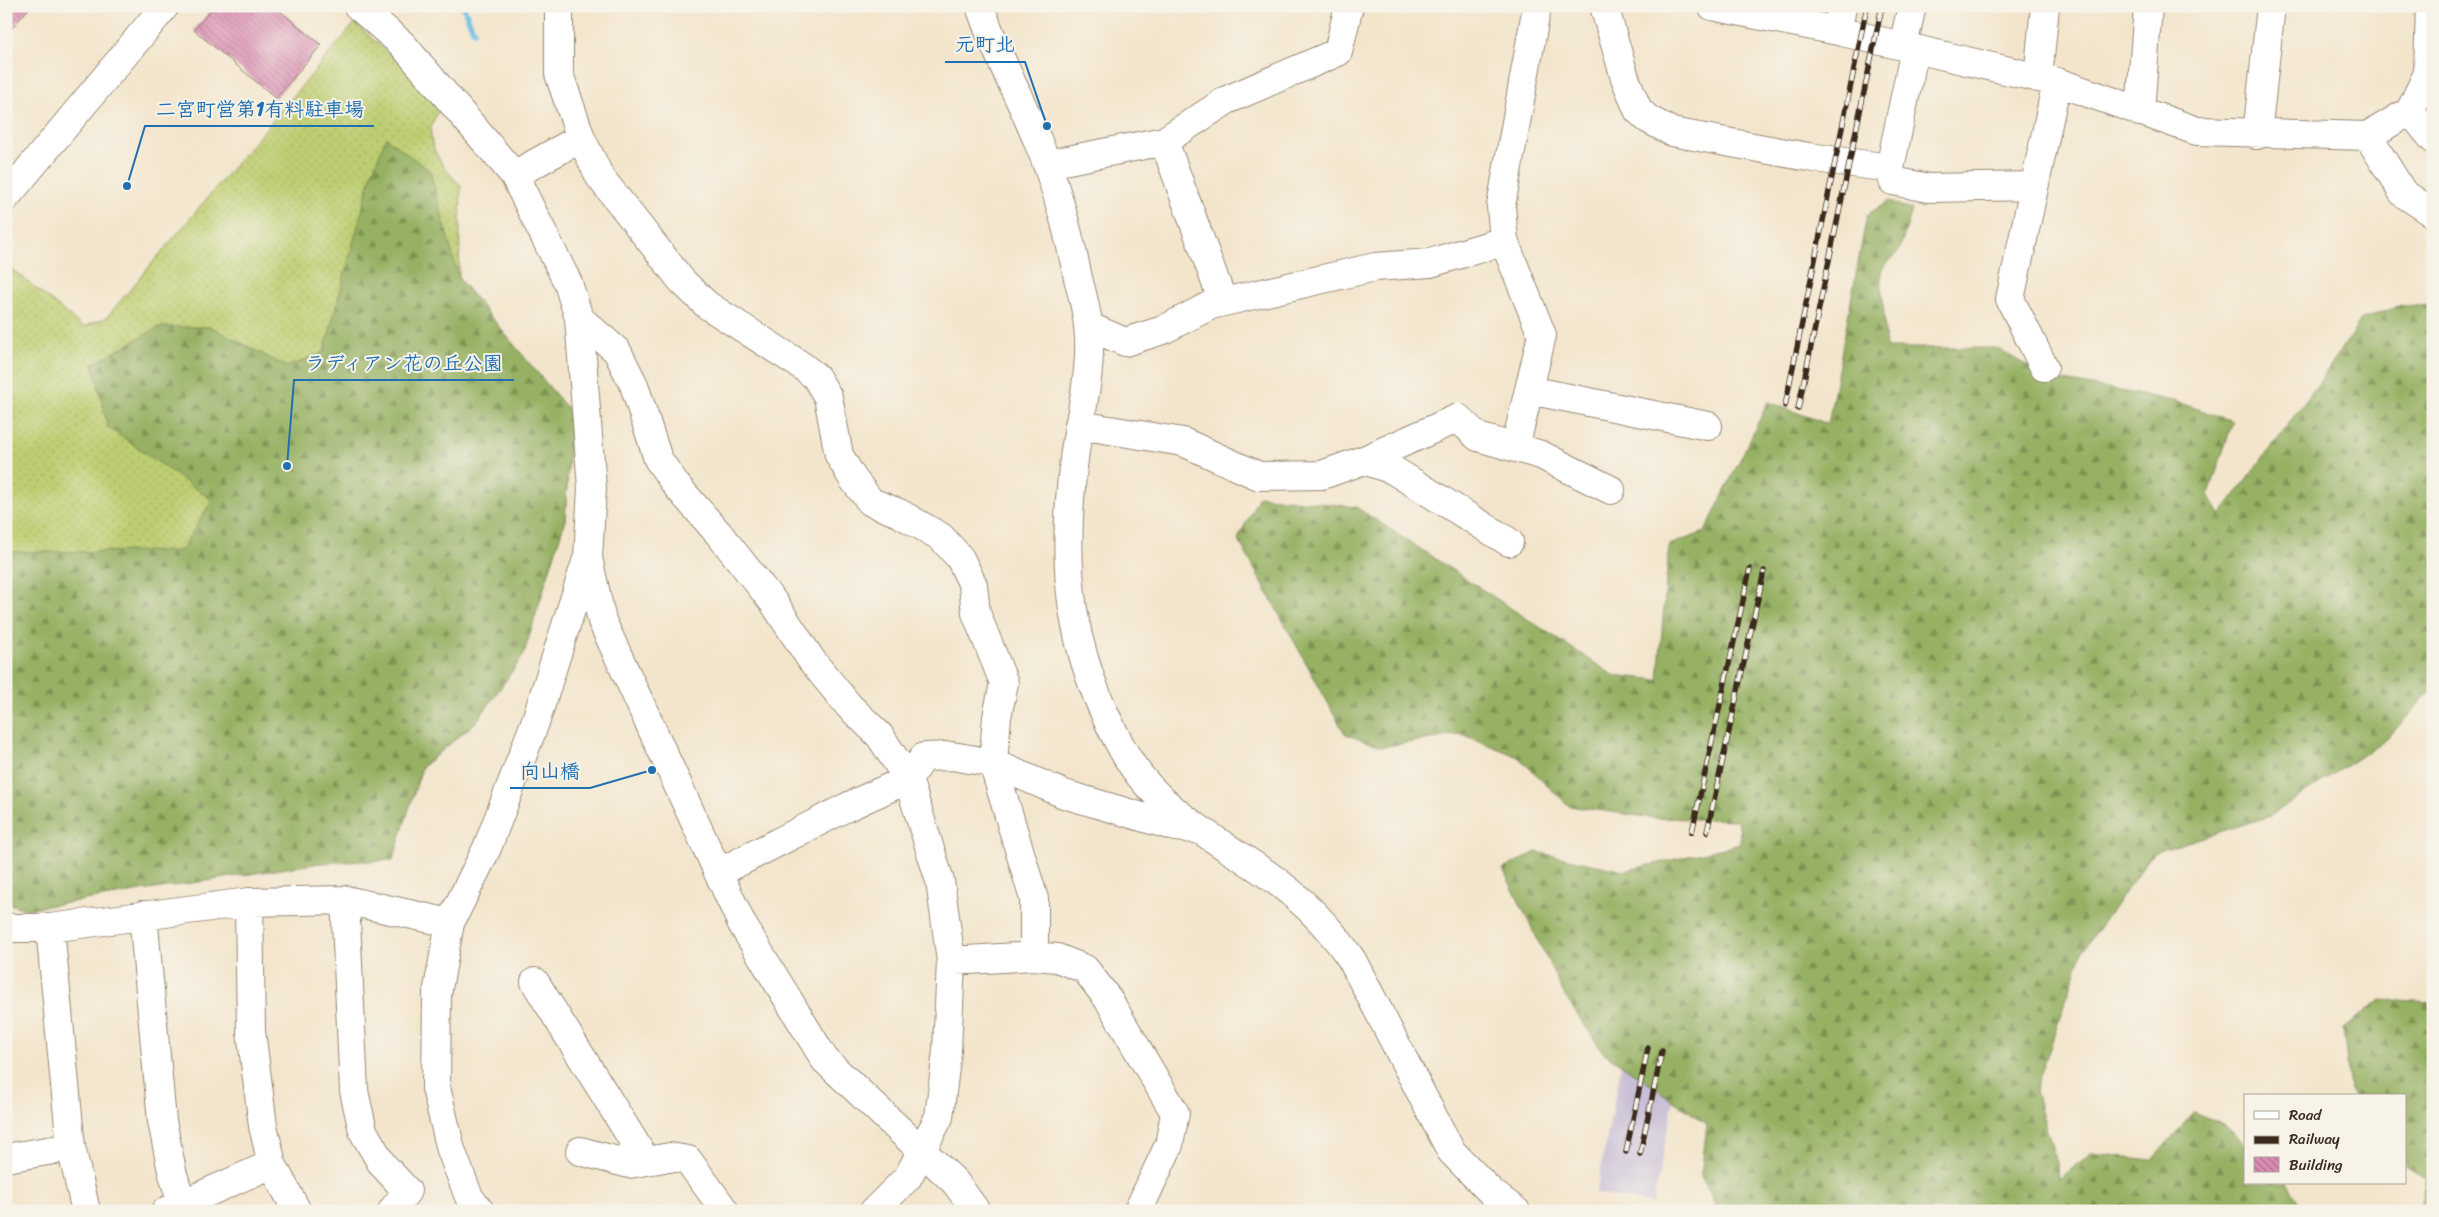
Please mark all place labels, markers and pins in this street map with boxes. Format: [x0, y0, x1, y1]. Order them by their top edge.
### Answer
callout: 元町北 [945, 27, 1025, 62]
callout: 二宮町営第1有料駐車場 [145, 91, 374, 126]
callout: ラディアン花の丘公園 [294, 345, 514, 380]
callout: 向山橋 [510, 753, 590, 788]

